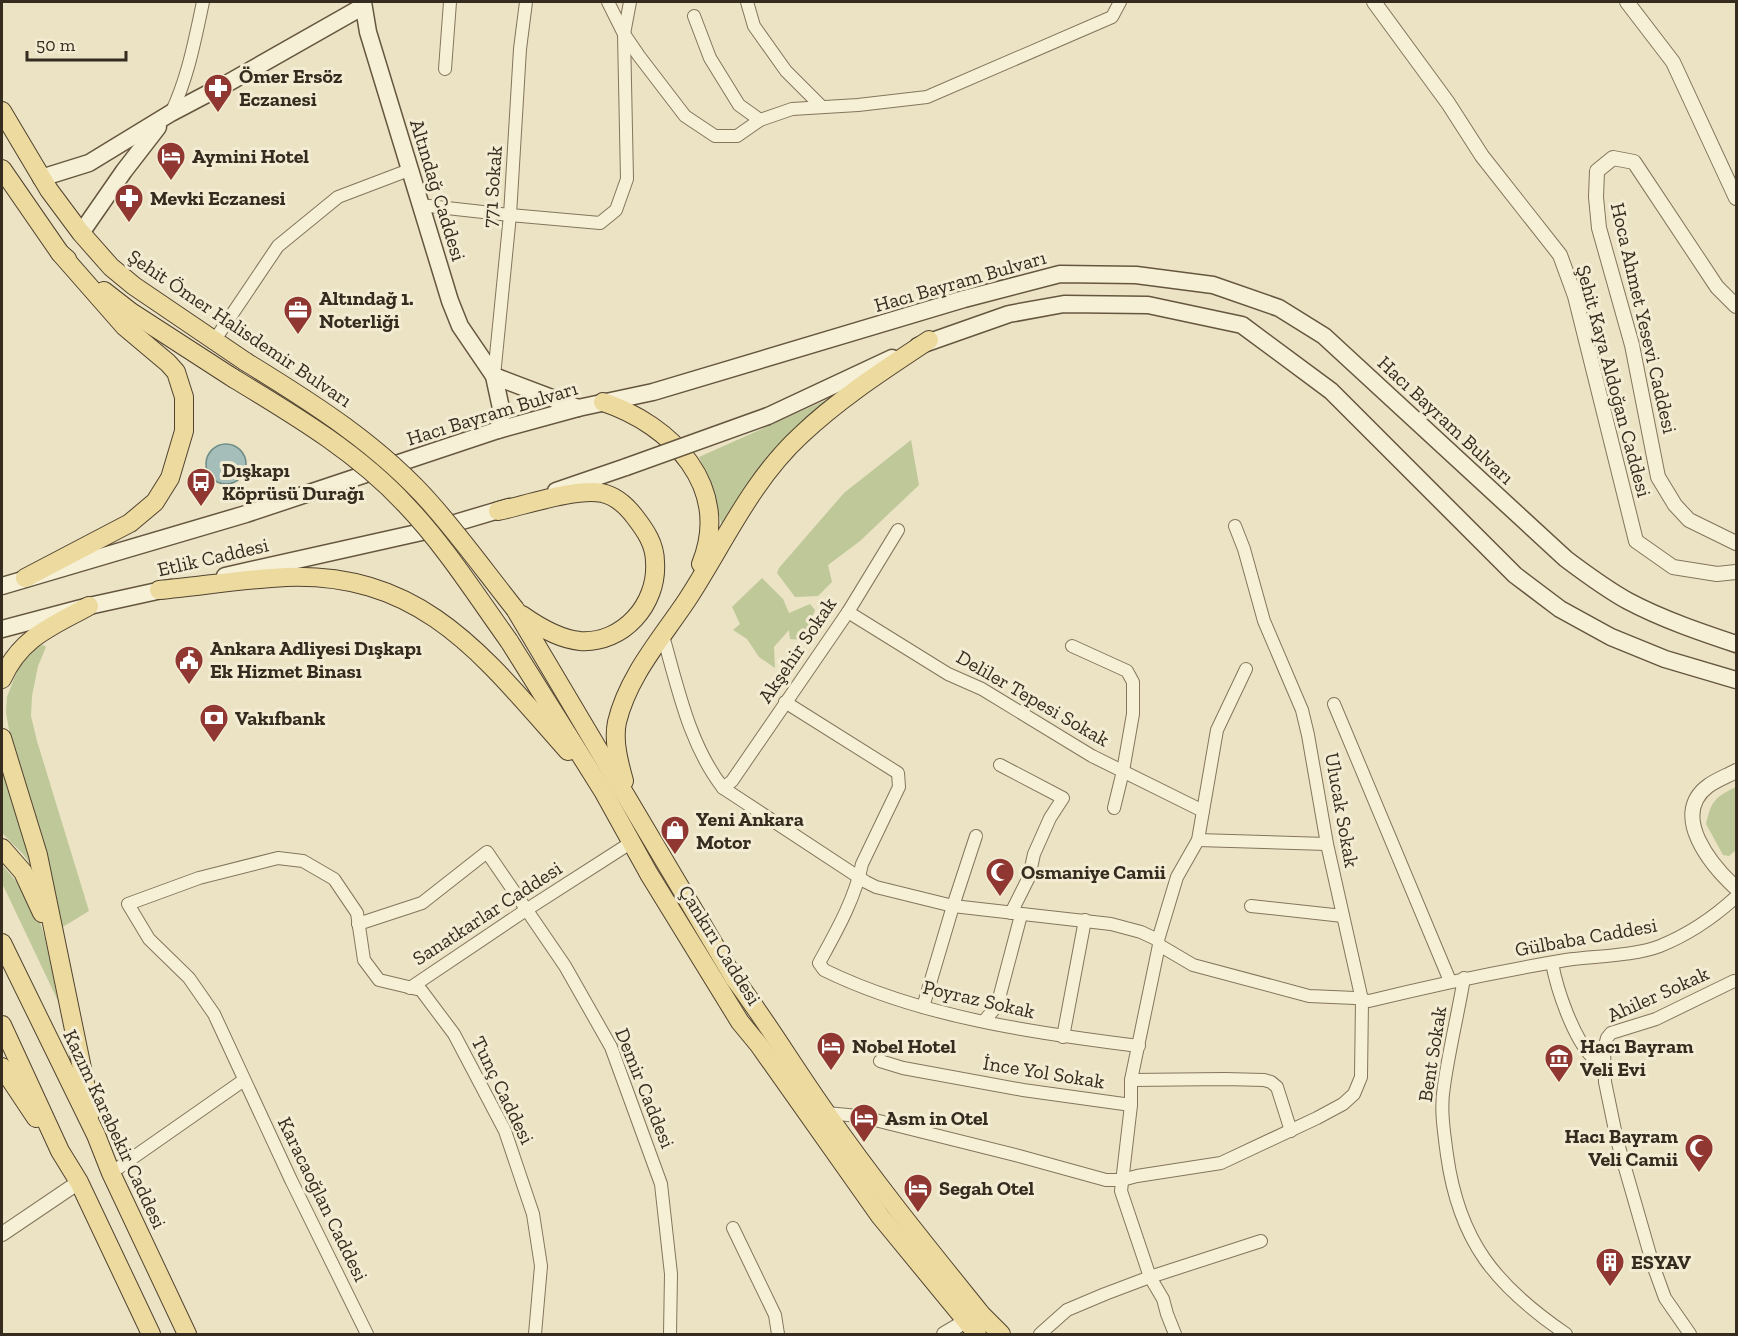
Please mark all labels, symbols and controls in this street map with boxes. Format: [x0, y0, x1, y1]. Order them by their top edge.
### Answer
scale bar [27, 24, 126, 62]
text: 50 m [36, 34, 76, 56]
place label: Ömer Ersöz Eczanesi [239, 64, 343, 111]
pharmacy icon: Ömer Ersöz Eczanesi [202, 72, 234, 114]
street label: Altındağ Caddesi [405, 116, 471, 264]
hotel icon: Aymini Hotel [155, 140, 187, 182]
place label: Aymini Hotel [192, 144, 309, 168]
street label: 771 Sokak [477, 144, 507, 229]
pharmacy icon: Mevki Eczanesi [113, 182, 145, 224]
place label: Mevki Eczanesi [150, 186, 286, 210]
street label: Hoca Ahmet Yesevi Caddesi [1606, 200, 1682, 436]
street label: Şehit Ömer Halisdemir Bulvarı [123, 244, 357, 412]
street label: Hacı Bayram Bulvarı [871, 245, 1049, 317]
street label: Şehit Kaya Aldoğan Caddesi [1571, 262, 1657, 500]
place label: Altındağ 1. Noterliği [319, 286, 414, 333]
office icon: Altındağ 1. Noterliği [282, 294, 314, 336]
street label: Hacı Bayram Bulvarı [1373, 351, 1519, 490]
street label: Hacı Bayram Bulvarı [404, 375, 581, 450]
place label: Dışkapı Köprüsü Durağı [222, 458, 364, 505]
bus stop icon: Dışkapı Köprüsü Durağı [185, 466, 217, 508]
street label: Etlik Caddesi [155, 532, 271, 581]
street label: Akşehir Sokak [753, 592, 841, 707]
place label: Ankara Adliyesi Dışkapı Ek Hizmet Binası [210, 636, 422, 683]
public building icon: Ankara Adliyesi Dışkapı Ek Hizmet Binası [173, 644, 205, 686]
street label: Deliler Tepesi Sokak [952, 644, 1114, 752]
bank icon: Vakıfbank [198, 702, 230, 744]
place label: Vakıfbank [235, 706, 325, 730]
street label: Ulucak Sokak [1320, 751, 1364, 870]
place label: Yeni Ankara Motor [696, 807, 804, 854]
shop icon: Yeni Ankara Motor [659, 814, 691, 856]
street label: Sanatkarlar Caddesi [408, 856, 566, 970]
mosque icon: Osmaniye Camii [984, 856, 1016, 898]
place label: Osmaniye Camii [1021, 860, 1166, 884]
street label: Çankırı Caddesi [674, 881, 767, 1010]
street label: Gülbaba Caddesi [1513, 913, 1659, 961]
street label: Ahiler Sokak [1604, 961, 1713, 1027]
street label: Poyraz Sokak [921, 974, 1038, 1024]
street label: Bent Sokak [1413, 1004, 1451, 1103]
street label: Demir Caddesi [610, 1024, 680, 1152]
street label: Kazım Karabekir Caddesi [58, 1026, 172, 1233]
hotel icon: Nobel Hotel [815, 1030, 847, 1072]
street label: Tunç Caddesi [467, 1032, 540, 1148]
place label: Nobel Hotel [852, 1034, 956, 1058]
place label: Hacı Bayram Veli Evi [1580, 1034, 1694, 1081]
museum icon: Hacı Bayram Veli Evi [1543, 1042, 1575, 1084]
street label: İnce Yol Sokak [982, 1051, 1107, 1094]
hotel icon: Asm in Otel [848, 1102, 880, 1144]
place label: Asm in Otel [885, 1106, 989, 1130]
street label: Karacaoğlan Caddesi [273, 1113, 373, 1285]
place label: Hacı Bayram Veli Camii [1564, 1124, 1678, 1171]
mosque icon: Hacı Bayram Veli Camii [1683, 1132, 1715, 1174]
hotel icon: Segah Otel [902, 1172, 934, 1214]
place label: Segah Otel [939, 1176, 1034, 1200]
building icon: ESYAV [1594, 1246, 1626, 1288]
place label: ESYAV [1631, 1250, 1691, 1274]

